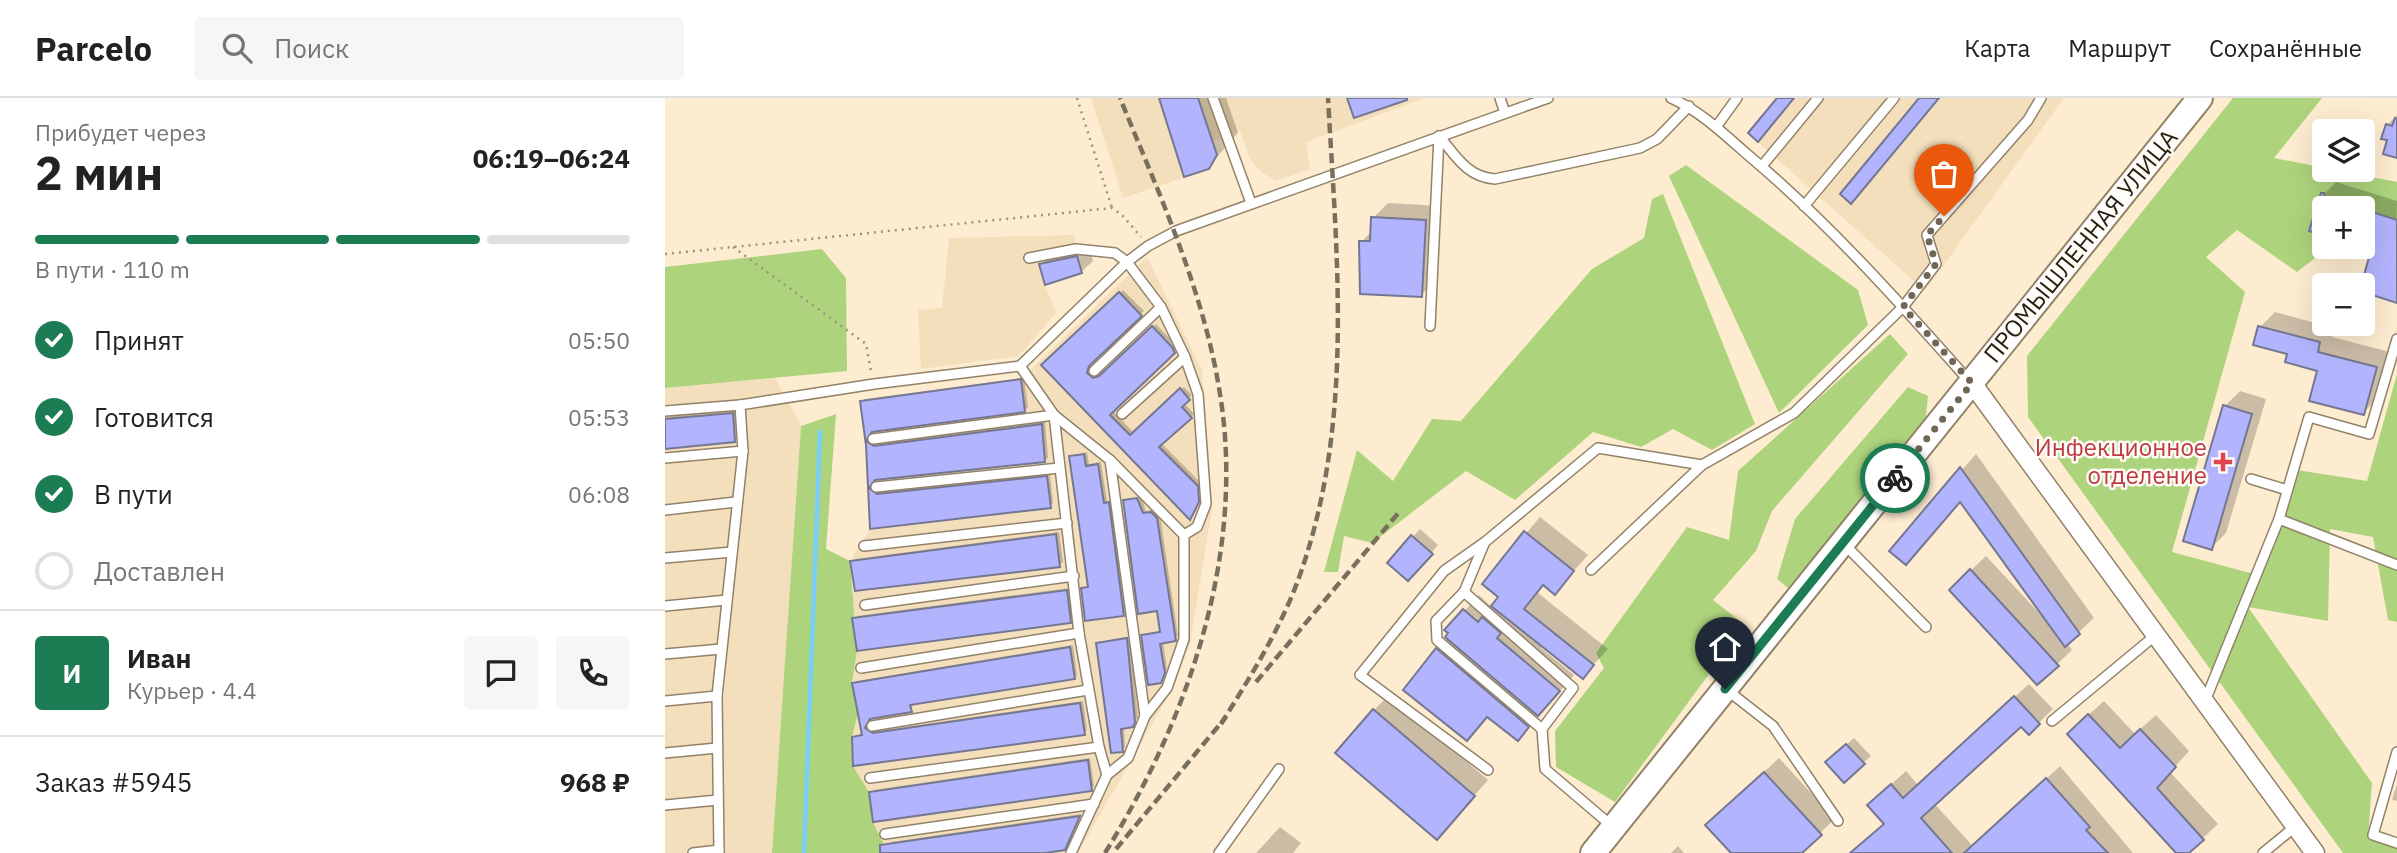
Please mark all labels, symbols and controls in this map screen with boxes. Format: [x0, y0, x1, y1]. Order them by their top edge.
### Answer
search box [194, 17, 684, 80]
text: Parcelo [35, 27, 152, 70]
icon: search [218, 29, 256, 67]
text: Поиск [274, 31, 349, 65]
text: Карта [1964, 32, 2030, 64]
text: Маршрут [2068, 32, 2171, 64]
text: Сохранённые [2209, 32, 2362, 64]
text: Прибудет через [35, 117, 207, 147]
map controls [2312, 119, 2375, 336]
button: layers [2312, 119, 2375, 182]
street label: ПРОМЫШЛЕННАЯ УЛИЦА [1976, 122, 2184, 369]
text: 06:19–06:24 [473, 141, 630, 175]
text: 2 мин [35, 143, 163, 203]
pin [1914, 144, 1974, 216]
icon: bag [1925, 155, 1963, 193]
button: + [2312, 196, 2375, 259]
text: В пути · 110 m [35, 254, 190, 284]
button: − [2312, 273, 2375, 336]
icon: check [35, 321, 73, 359]
text: Принят [94, 323, 184, 357]
text: 05:50 [568, 325, 630, 355]
icon: check [35, 398, 73, 436]
text: Готовится [94, 400, 214, 434]
text: 05:53 [568, 402, 630, 432]
place label: Инфекционное отделение [2035, 431, 2207, 491]
courier [1860, 443, 1930, 513]
marker: Инфекционное отделение [2213, 452, 2233, 472]
icon: bike [1876, 459, 1914, 497]
icon: check [35, 475, 73, 513]
text: В пути [94, 477, 173, 511]
text: 06:08 [568, 479, 630, 509]
text: Доставлен [94, 554, 225, 588]
pin [1695, 617, 1755, 689]
icon: home [1706, 628, 1744, 666]
button: chat [464, 636, 538, 710]
button: phone [556, 636, 630, 710]
text: Иван [127, 641, 192, 675]
text: И [63, 656, 81, 690]
text: Курьер · 4.4 [127, 675, 257, 705]
text: Заказ #5945 [35, 765, 192, 799]
text: 968 ₽ [560, 765, 630, 799]

